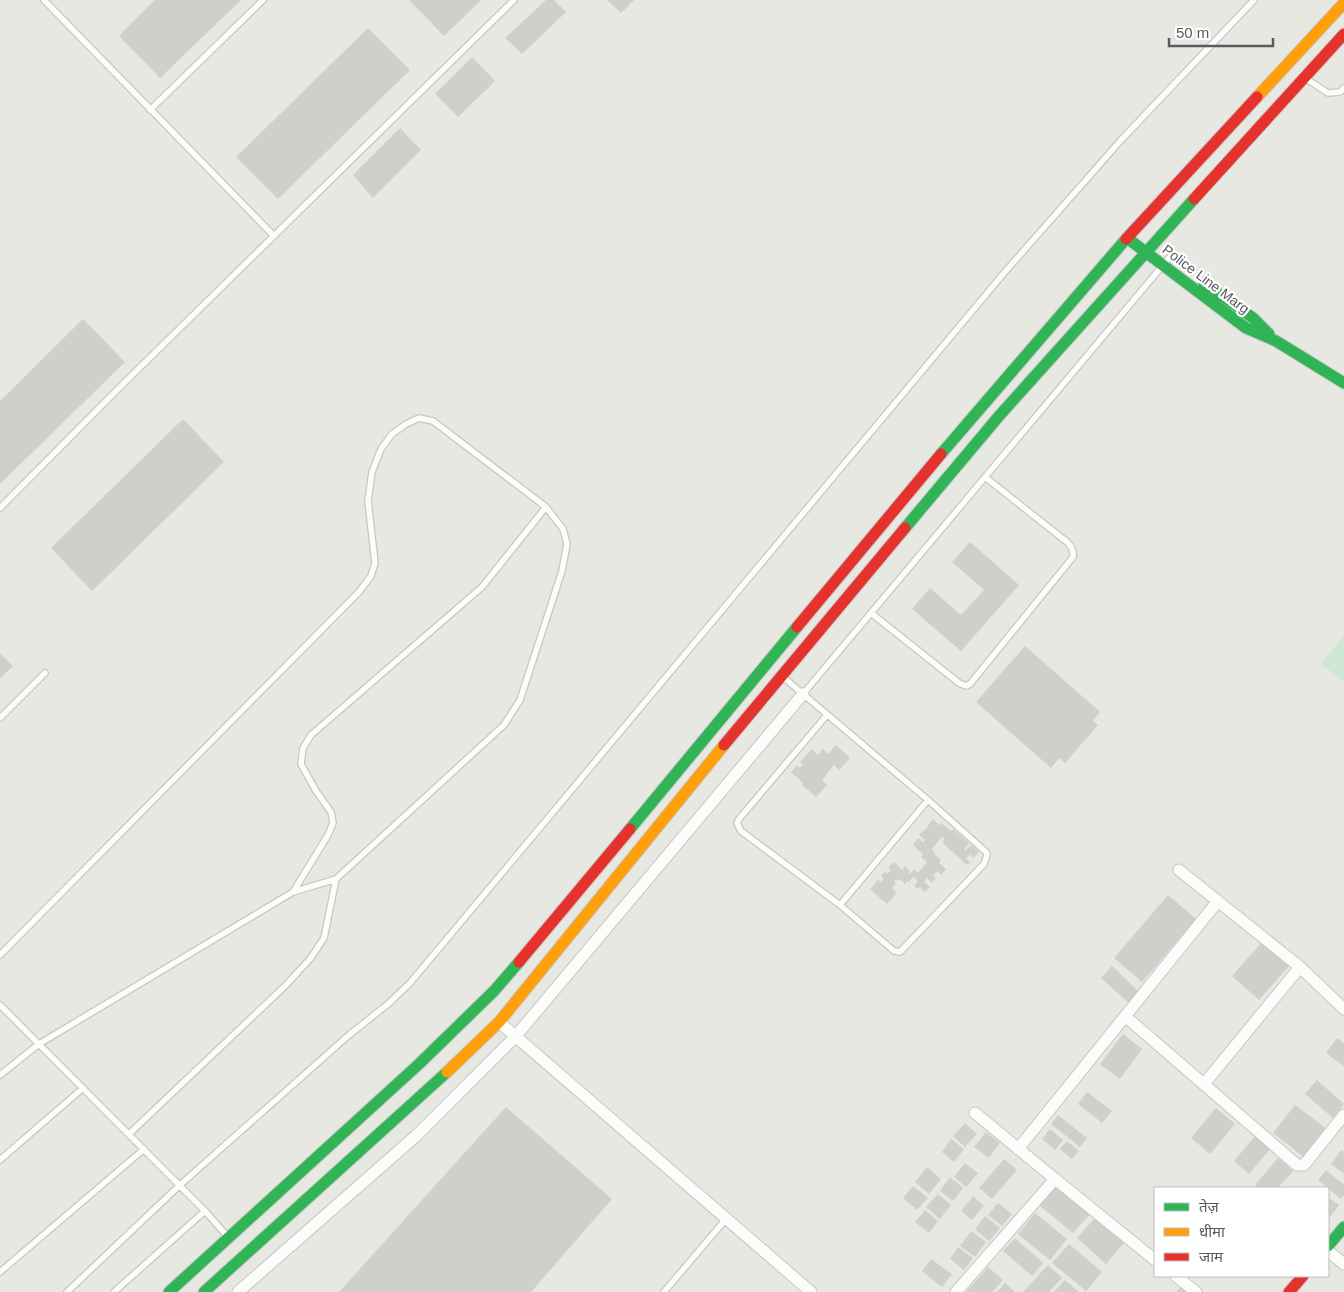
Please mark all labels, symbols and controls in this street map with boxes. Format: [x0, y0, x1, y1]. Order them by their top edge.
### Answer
scale bar [1169, 15, 1273, 47]
text: 50 m [1176, 24, 1209, 41]
street label: Police Line Marg [1160, 241, 1252, 317]
legend [1154, 1187, 1329, 1277]
text: तेज़ [1199, 1198, 1220, 1215]
text: धीमा [1199, 1223, 1226, 1240]
text: जाम [1199, 1248, 1224, 1265]

